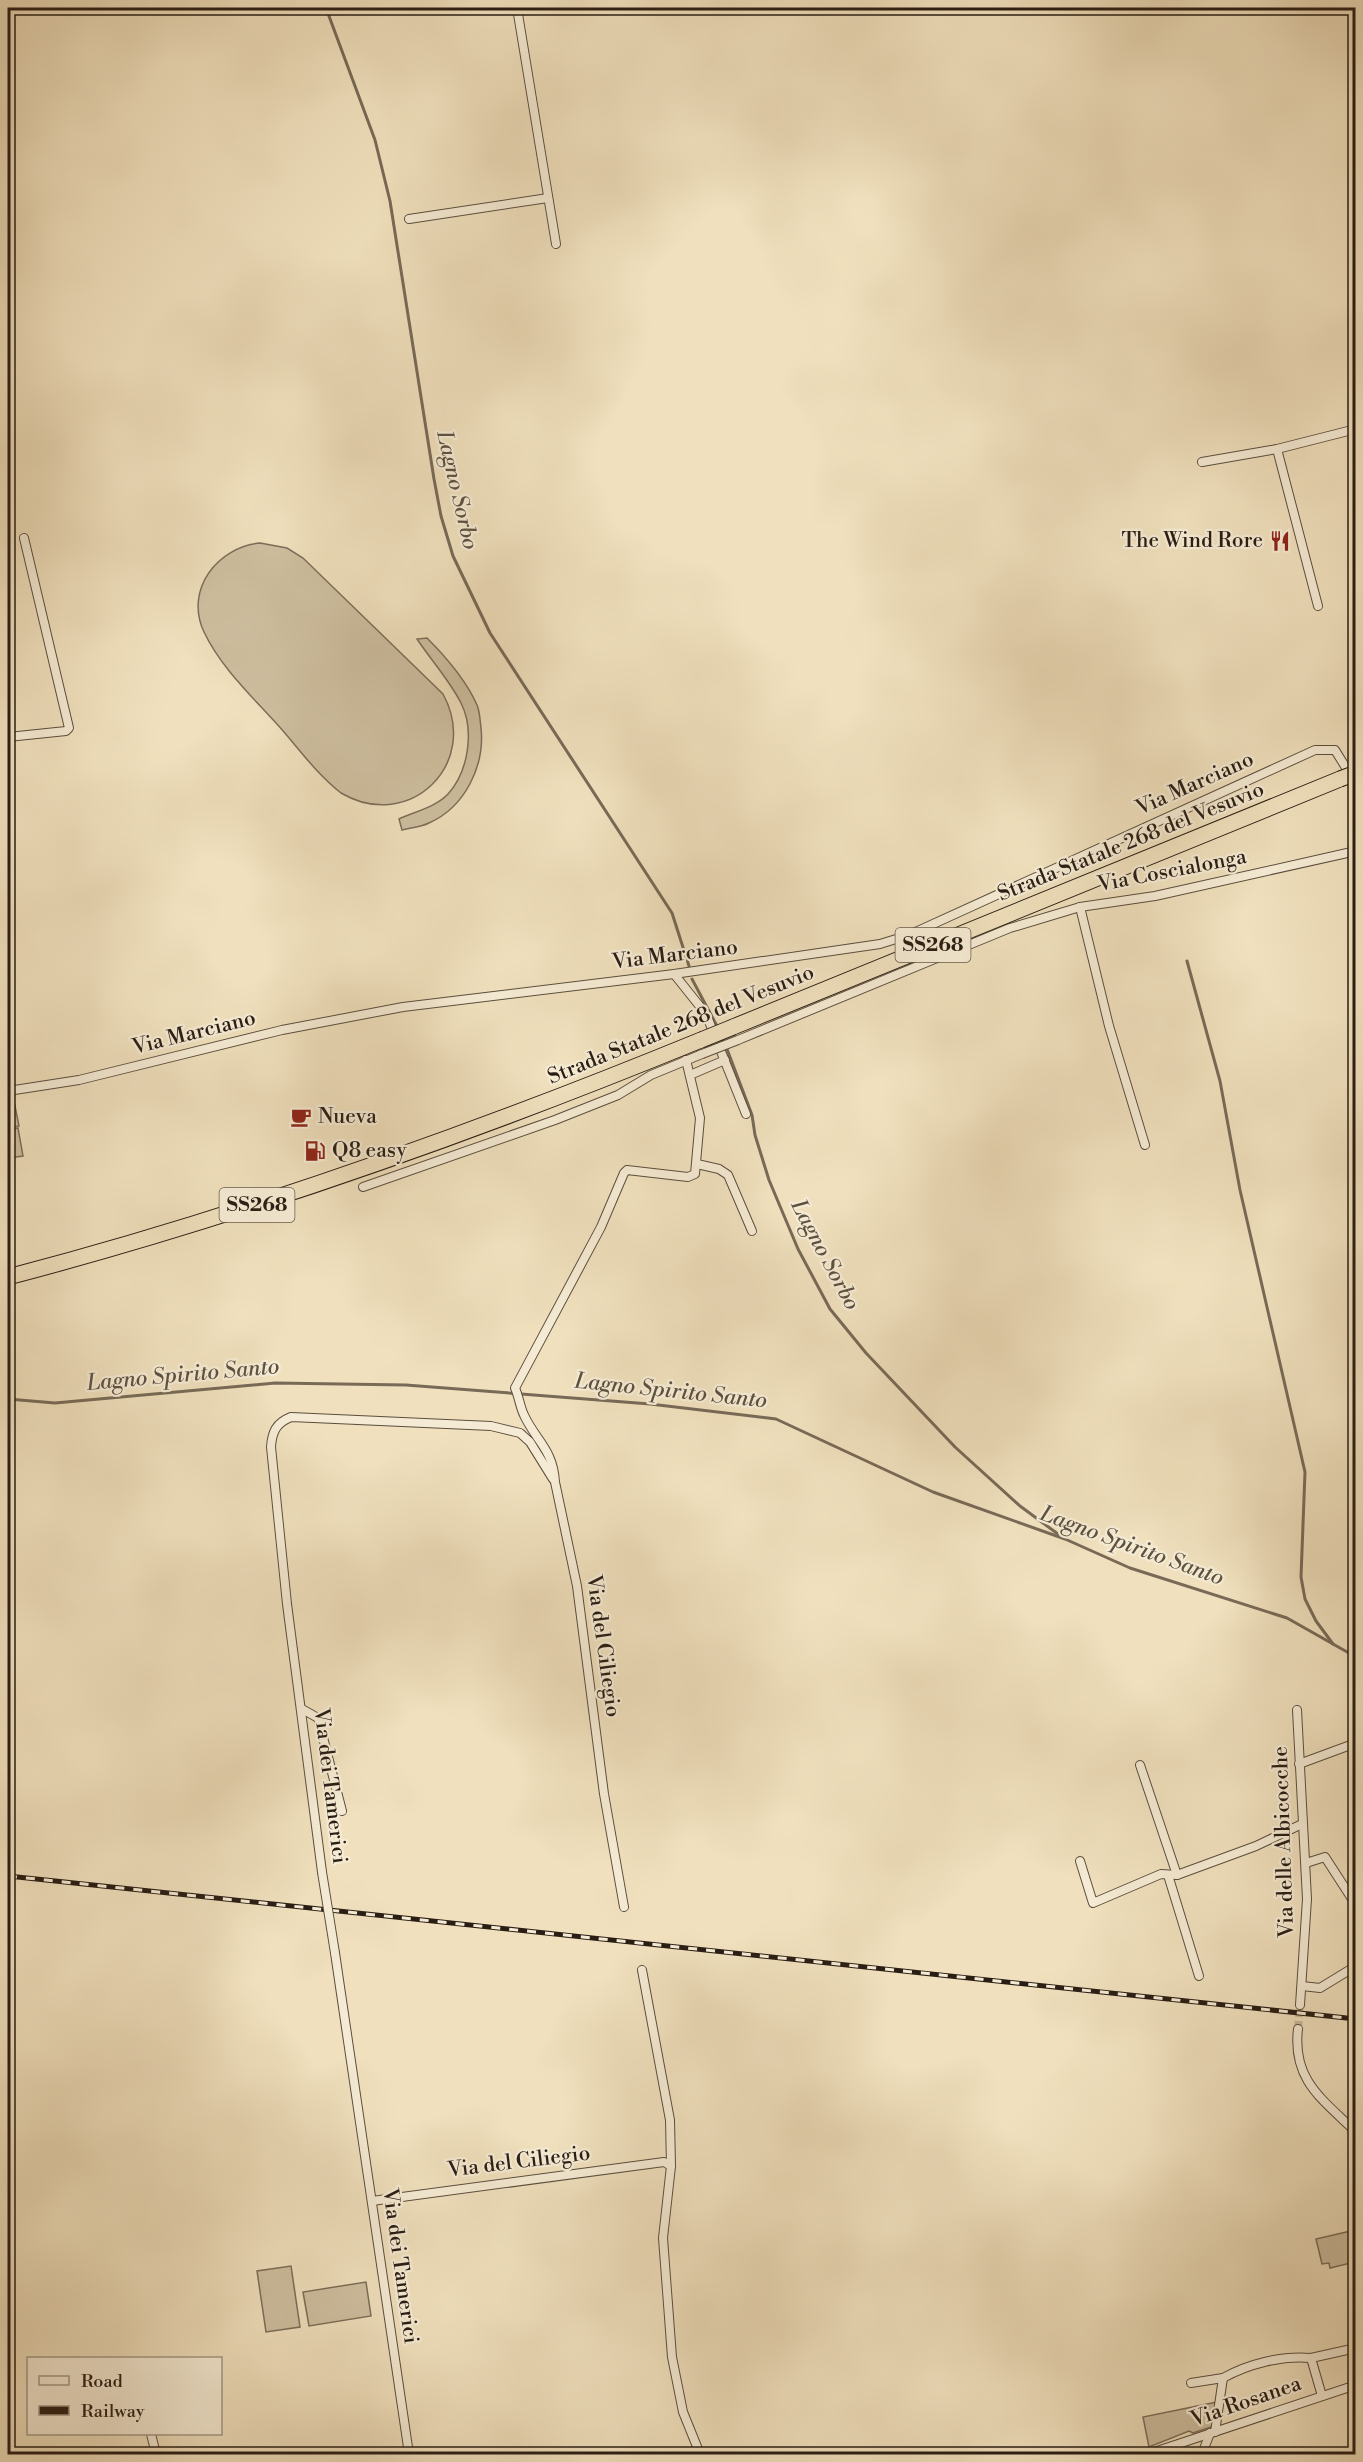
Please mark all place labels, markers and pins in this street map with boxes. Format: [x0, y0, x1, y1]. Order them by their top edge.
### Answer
place label: The Wind Rore [1122, 528, 1263, 554]
restaurant icon: The Wind Rore [1268, 529, 1292, 553]
place label: Nueva [318, 1104, 377, 1130]
cafe icon: Nueva [289, 1105, 313, 1129]
place label: Q8 easy [332, 1138, 407, 1164]
fuel station icon: Q8 easy [303, 1139, 327, 1163]

